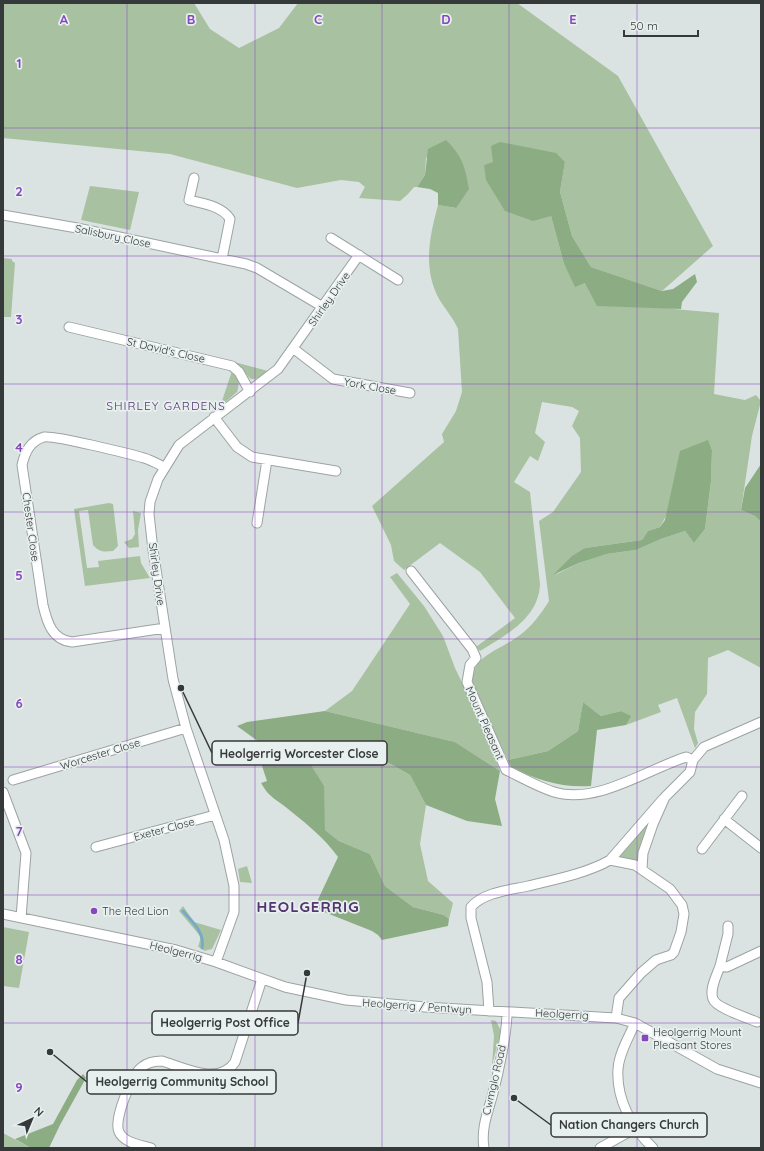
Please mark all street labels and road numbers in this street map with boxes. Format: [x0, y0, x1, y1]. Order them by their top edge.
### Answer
street label: Salisbury Close [74, 221, 152, 251]
street label: Shirley Drive [305, 269, 353, 329]
street label: St David's Close [125, 334, 207, 366]
street label: York Close [343, 374, 397, 398]
street label: Chester Close [19, 492, 43, 562]
street label: Shirley Drive [146, 542, 168, 606]
street label: Mount Pleasant [463, 684, 508, 762]
street label: Worcester Close [58, 735, 142, 773]
street label: Exeter Close [132, 814, 196, 844]
street label: Heolgerrig [148, 938, 204, 964]
street label: Heolgerrig / Pentwyn [362, 995, 472, 1017]
street label: Heolgerrig [535, 1006, 589, 1022]
street label: Cwmglo Road [479, 1043, 509, 1117]

